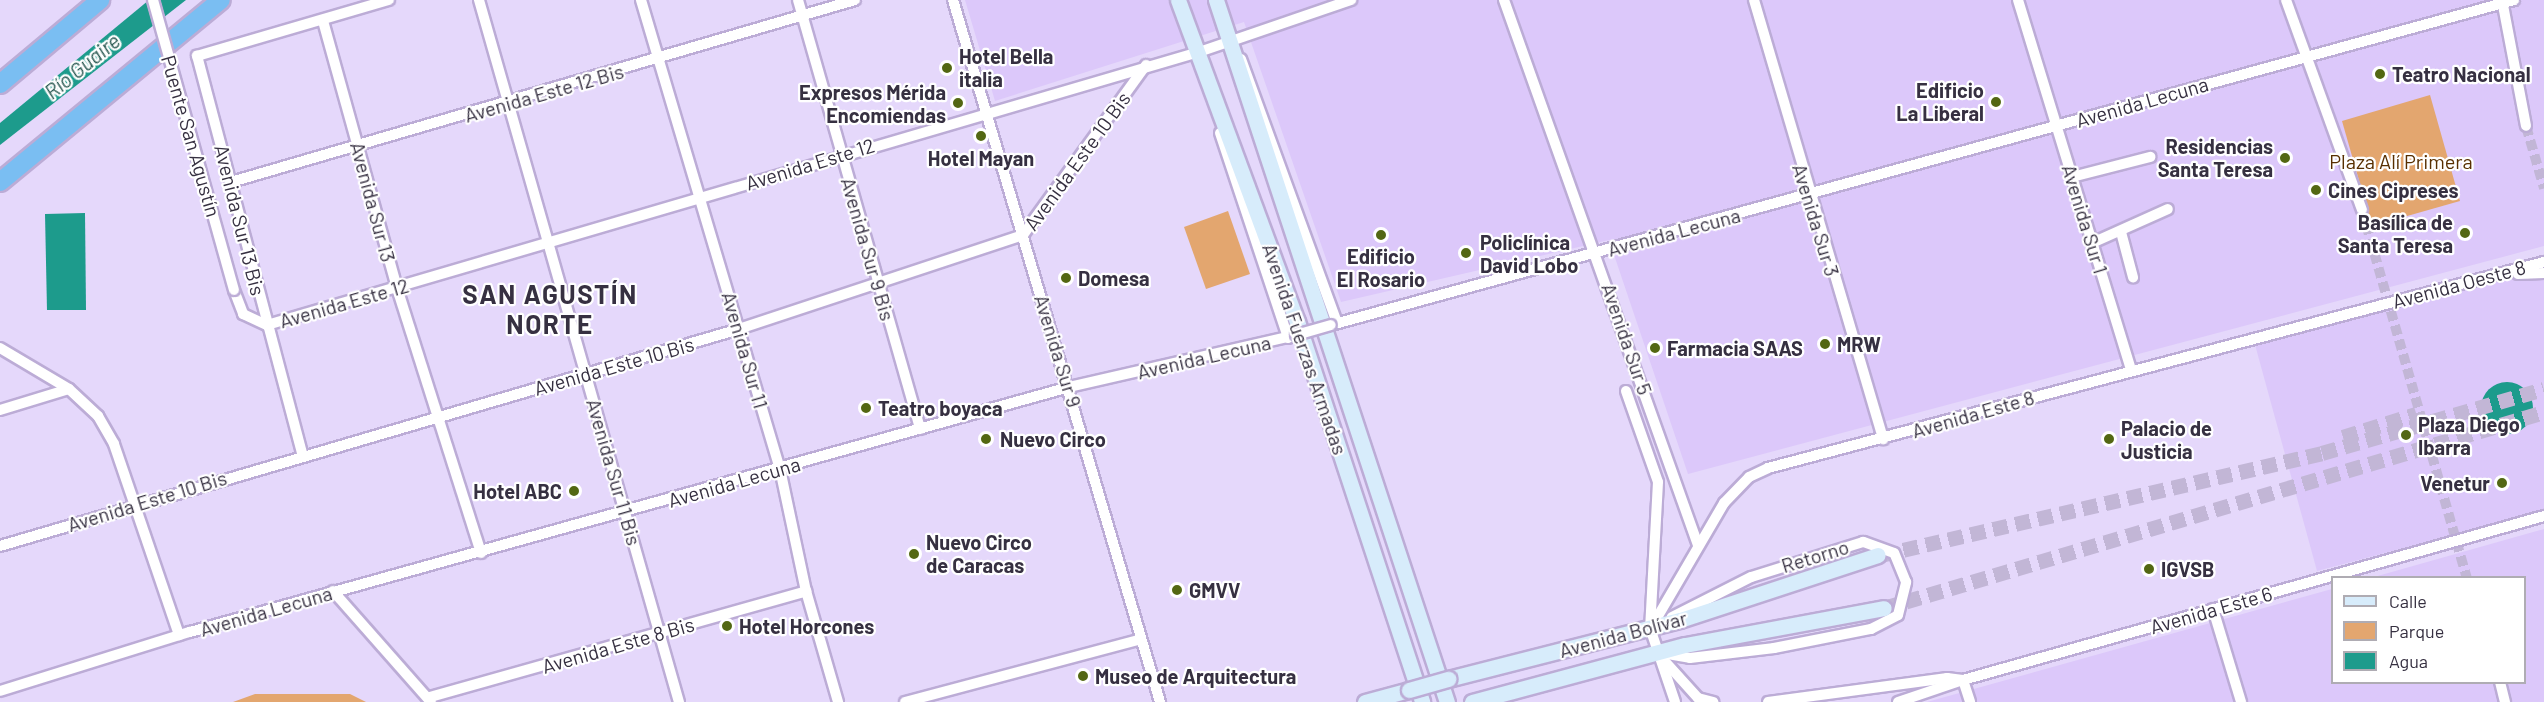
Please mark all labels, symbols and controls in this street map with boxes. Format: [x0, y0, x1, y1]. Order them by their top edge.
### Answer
water label: Río Guaire [39, 28, 125, 104]
place label: Hotel Bella italia [959, 45, 1053, 92]
street label: Puente San Agustín [156, 52, 226, 220]
street label: Avenida Este 12 Bis [462, 59, 626, 127]
marker: Hotel Bella italia [940, 61, 954, 75]
place label: Teatro Nacional [2392, 62, 2531, 86]
marker: Teatro Nacional [2373, 67, 2387, 81]
street label: Avenida Lecuna [2073, 72, 2211, 132]
place label: Edificio La Liberal [1896, 78, 1984, 125]
place label: Expresos Mérida Encomiendas [799, 80, 946, 127]
street label: Avenida Este 10 Bis [1019, 87, 1135, 235]
marker: Edificio La Liberal [1989, 95, 2003, 109]
marker: Expresos Mérida Encomiendas [951, 96, 965, 110]
marker: Hotel Mayan [974, 129, 988, 143]
street label: Avenida Este 12 [743, 133, 877, 195]
place label: Residencias Santa Teresa [2158, 134, 2273, 181]
street label: Avenida Sur 13 [345, 139, 401, 265]
street label: Avenida Sur 13 Bis [210, 142, 270, 298]
place label: Hotel Mayan [928, 146, 1034, 170]
park label: Plaza Alí Primera [2329, 149, 2473, 173]
marker: Residencias Santa Teresa [2278, 151, 2292, 165]
street label: Avenida Sur 3 [1788, 161, 1844, 279]
street label: Avenida Sur 1 [2057, 161, 2113, 277]
street label: Avenida Sur 9 Bis [836, 175, 900, 323]
place label: Cines Cipreses [2328, 178, 2459, 202]
marker: Cines Cipreses [2309, 183, 2323, 197]
street label: Avenida Lecuna [1605, 203, 1743, 261]
place label: Basílica de Santa Teresa [2338, 210, 2453, 257]
marker: Basílica de Santa Teresa [2458, 226, 2472, 240]
marker: Edificio El Rosario [1374, 228, 1388, 242]
place label: Policlínica David Lobo [1480, 230, 1578, 277]
street label: Avenida Fuerzas Armadas [1258, 240, 1352, 458]
place label: Edificio El Rosario [1337, 244, 1425, 291]
marker: Policlínica David Lobo [1457, 244, 1475, 262]
street label: Avenida Oeste 8 [2390, 255, 2528, 313]
place label: Domesa [1078, 266, 1150, 290]
marker: Domesa [1059, 271, 1073, 285]
street label: Avenida Este 12 [277, 273, 411, 333]
district label: SAN AGUSTÍN NORTE [462, 278, 638, 340]
street label: Avenida Sur 5 [1597, 280, 1657, 398]
street label: Avenida Sur 11 [717, 289, 773, 411]
street label: Avenida Sur 9 [1029, 292, 1087, 410]
street label: Avenida Lecuna [1135, 330, 1273, 384]
street label: Avenida Este 10 Bis [531, 332, 697, 400]
place label: MRW [1837, 332, 1881, 356]
place label: Farmacia SAAS [1667, 336, 1803, 360]
marker: MRW [1818, 337, 1832, 351]
marker: Farmacia SAAS [1648, 341, 1662, 355]
street label: Avenida Este 8 [1909, 385, 2037, 443]
street label: Avenida Sur 11 Bis [582, 396, 646, 548]
place label: Teatro boyaca [878, 396, 1003, 420]
marker: Teatro boyaca [859, 401, 873, 415]
place label: Plaza Diego Ibarra [2418, 412, 2520, 459]
place label: Palacio de Justicia [2121, 416, 2212, 463]
place label: Nuevo Circo [1000, 427, 1106, 451]
marker: Plaza Diego Ibarra [2399, 428, 2413, 442]
marker: Nuevo Circo [977, 430, 995, 448]
marker: Palacio de Justicia [2102, 432, 2116, 446]
street label: Avenida Lecuna [665, 452, 803, 512]
street label: Avenida Este 10 Bis [64, 465, 230, 537]
place label: Venetur [2420, 471, 2490, 495]
marker: Venetur [2495, 476, 2509, 490]
place label: Hotel ABC [473, 479, 562, 503]
marker: Hotel ABC [567, 484, 581, 498]
place label: Nuevo Circo de Caracas [926, 530, 1032, 577]
street label: Retorno [1778, 534, 1852, 578]
marker: Nuevo Circo de Caracas [907, 547, 921, 561]
place label: IGVSB [2161, 557, 2214, 581]
marker: IGVSB [2142, 562, 2156, 576]
legend [2331, 576, 2526, 684]
place label: GMVV [1189, 578, 1240, 602]
street label: Avenida Lecuna [197, 581, 335, 641]
street label: Avenida Este 6 [2147, 581, 2275, 639]
marker: GMVV [1170, 583, 1184, 597]
text: Calle [2389, 590, 2427, 612]
street label: Avenida Bolívar [1556, 605, 1690, 663]
street label: Avenida Este 8 Bis [539, 612, 697, 678]
place label: Hotel Horcones [739, 614, 874, 638]
marker: Hotel Horcones [720, 619, 734, 633]
text: Parque [2389, 620, 2444, 642]
text: Agua [2389, 650, 2428, 672]
place label: Museo de Arquitectura [1095, 664, 1296, 688]
marker: Museo de Arquitectura [1076, 669, 1090, 683]

